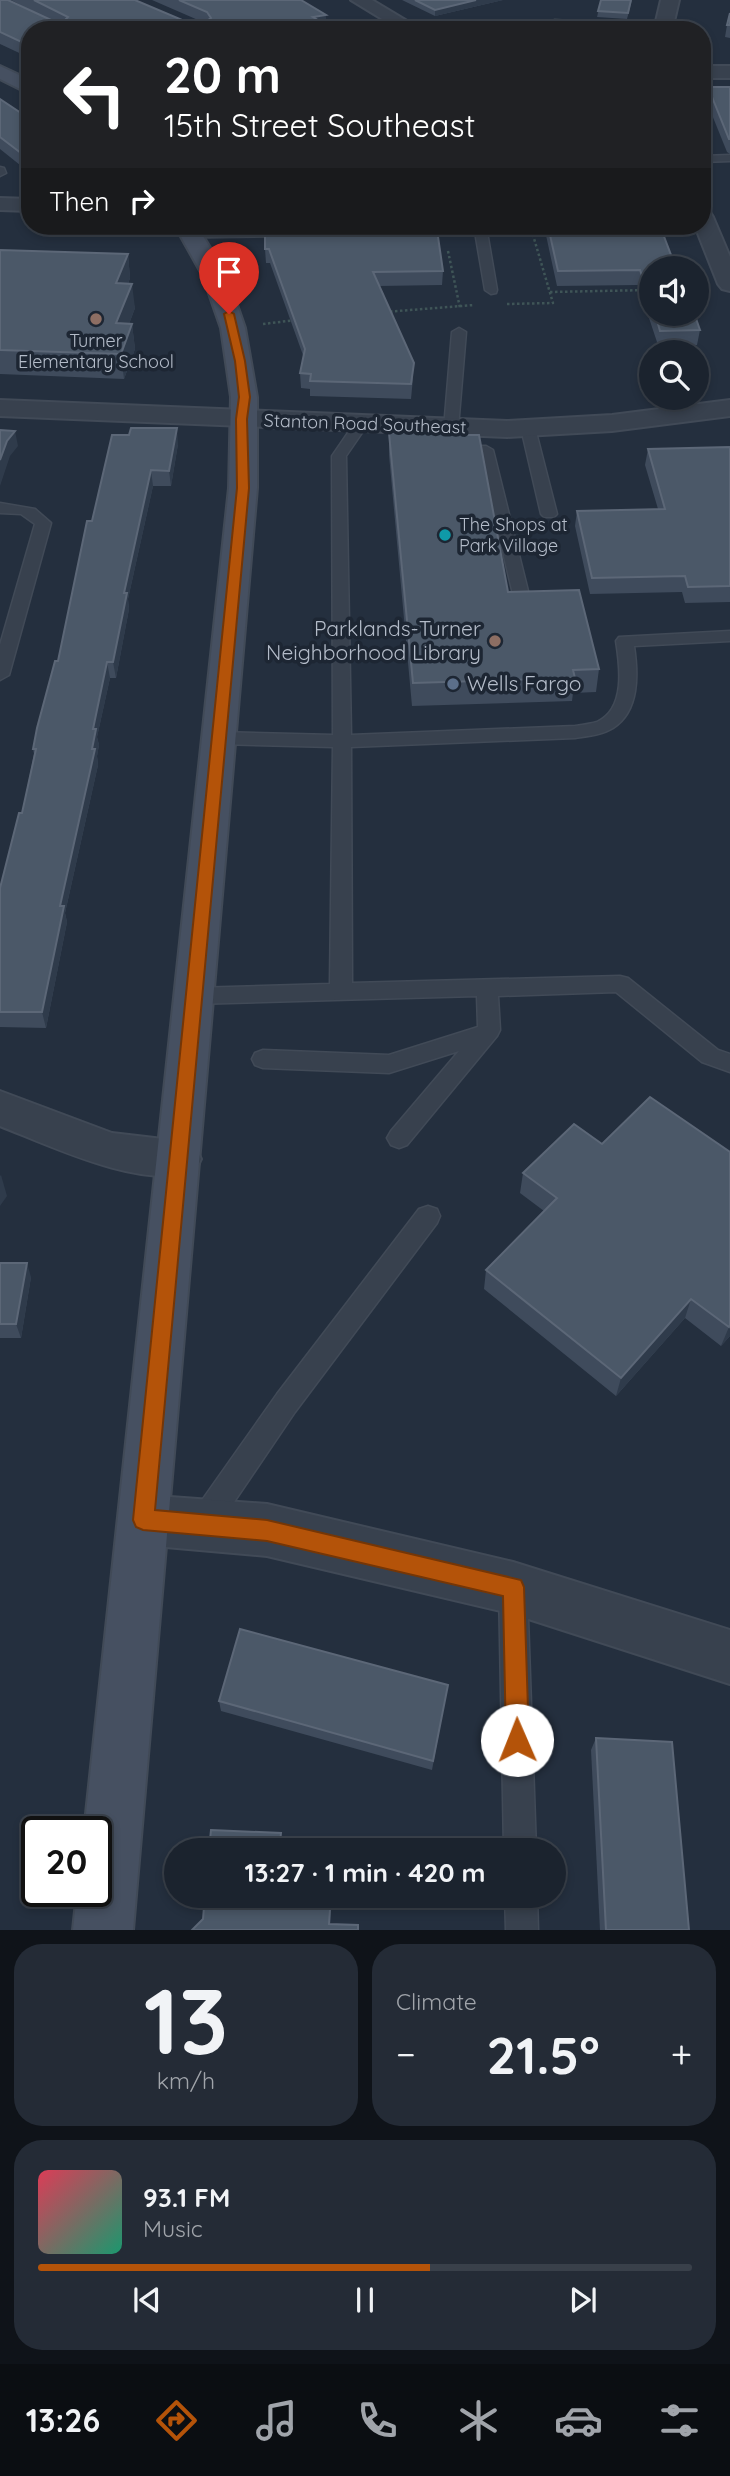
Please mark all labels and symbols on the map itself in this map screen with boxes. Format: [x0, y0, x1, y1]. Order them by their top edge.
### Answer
pin [199, 242, 259, 314]
marker: Turner Elementary School [88, 311, 104, 327]
place label: Turner Elementary School [18, 329, 174, 373]
street label: Stanton Road Southeast [263, 408, 467, 439]
place label: The Shops at Park Village [459, 513, 568, 557]
marker: The Shops at Park Village [437, 527, 453, 543]
place label: Parklands-Turner Neighborhood Library [266, 615, 481, 665]
marker: Parklands-Turner Neighborhood Library [487, 633, 503, 649]
place label: Wells Fargo [467, 670, 581, 696]
marker: Wells Fargo [445, 676, 461, 692]
position arrow [480, 1703, 554, 1777]
speed limit sign: 20 [21, 1816, 112, 1907]

